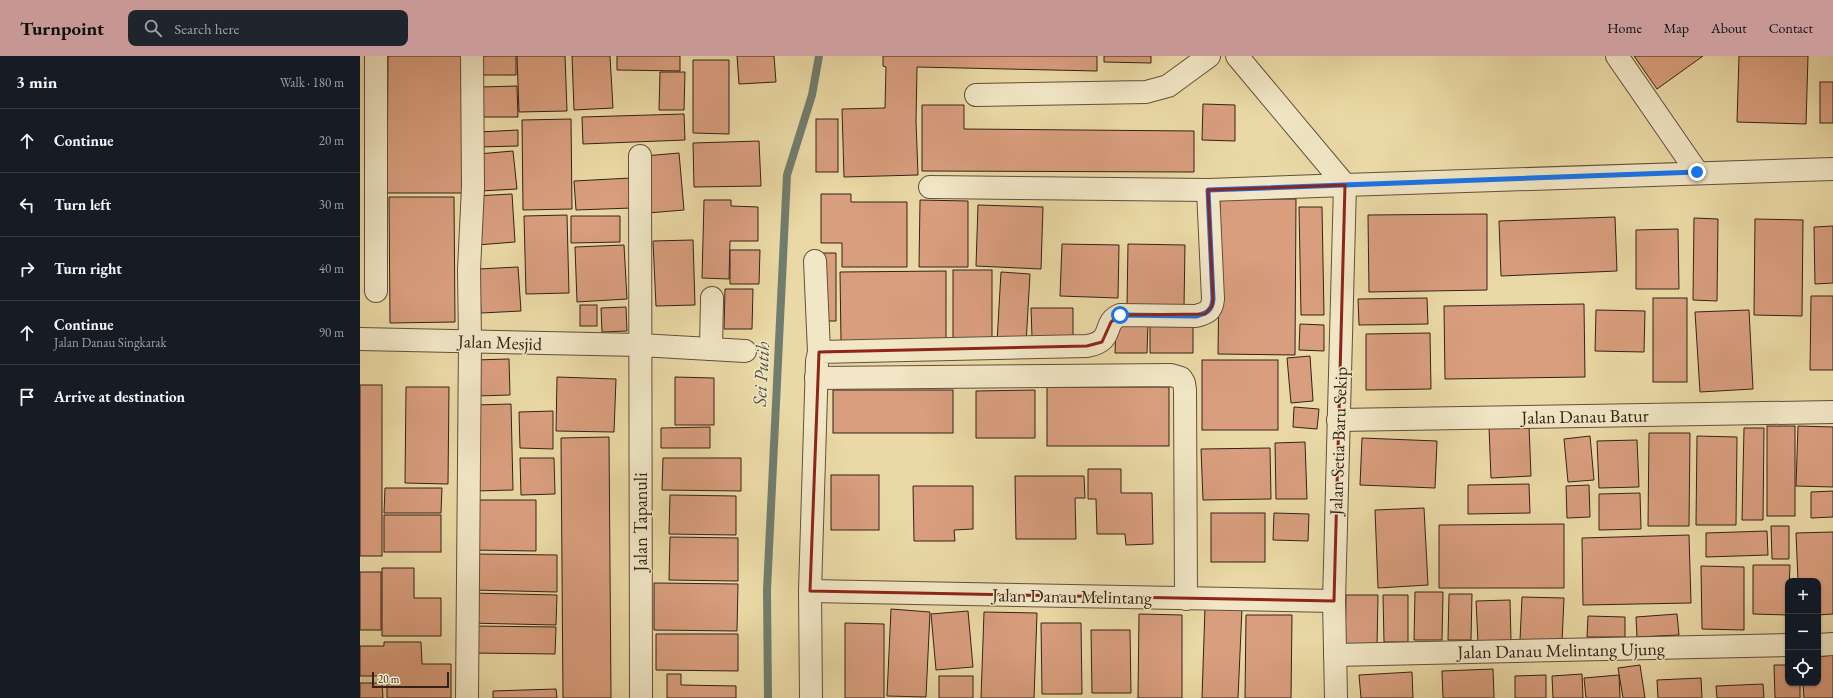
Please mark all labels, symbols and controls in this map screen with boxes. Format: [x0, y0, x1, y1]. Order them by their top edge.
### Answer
search box [128, 10, 408, 46]
text: Turnpoint [20, 16, 104, 41]
icon: search [142, 17, 164, 39]
text: Search here [174, 19, 239, 38]
text: Home [1607, 19, 1642, 37]
text: Map [1664, 19, 1689, 37]
text: About [1711, 19, 1747, 37]
text: Contact [1769, 19, 1813, 37]
text: 3 min [16, 71, 57, 93]
text: Walk · 180 m [280, 74, 344, 91]
icon: ahead [16, 130, 38, 152]
text: Continue [54, 131, 114, 150]
text: 20 m [319, 132, 344, 149]
route end [1688, 163, 1706, 181]
icon: left [16, 194, 38, 216]
text: Turn left [54, 195, 111, 214]
text: 30 m [319, 196, 344, 213]
icon: right [16, 258, 38, 280]
text: Turn right [54, 259, 122, 278]
text: 40 m [319, 260, 344, 277]
route start [1111, 306, 1129, 324]
text: Continue [54, 315, 114, 334]
icon: ahead [16, 322, 38, 344]
text: 90 m [319, 324, 344, 341]
street label: Jalan Mesjid [456, 329, 543, 355]
text: Jalan Danau Singkarak [54, 334, 167, 351]
water label: Sei Putih [747, 341, 775, 408]
street label: Jalan Setia Baru Sekip [1324, 366, 1352, 518]
icon: arrive [16, 386, 38, 408]
text: Arrive at destination [54, 387, 185, 406]
street label: Jalan Danau Batur [1519, 403, 1649, 429]
street label: Jalan Tapanuli [629, 472, 652, 574]
map controls [1785, 578, 1821, 686]
button: + [1785, 578, 1821, 614]
street label: Jalan Danau Melintang [990, 583, 1152, 609]
button: − [1785, 614, 1821, 650]
street label: Jalan Danau Melintang Ujung [1455, 637, 1665, 663]
button: locate [1785, 650, 1821, 686]
scale bar [372, 670, 449, 689]
text: 20 m [378, 672, 399, 686]

